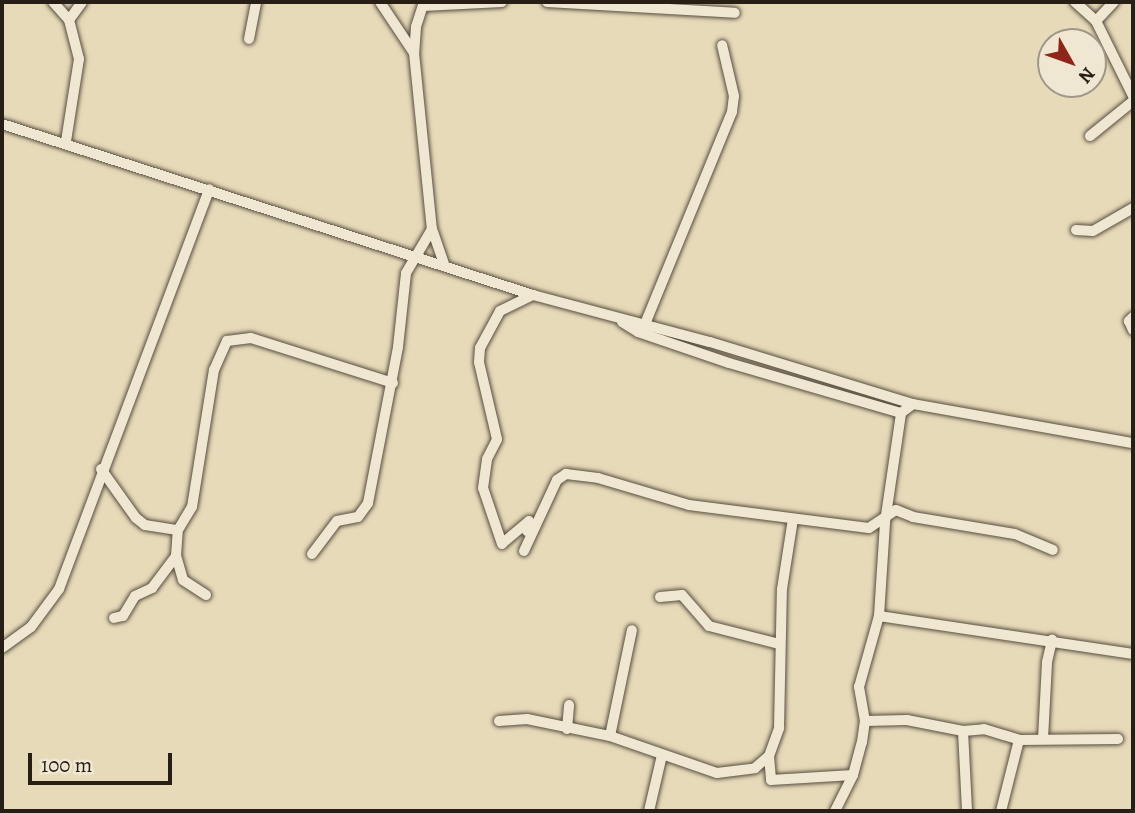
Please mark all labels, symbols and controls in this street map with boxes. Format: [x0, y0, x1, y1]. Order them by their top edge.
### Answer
north arrow [1037, 28, 1107, 98]
text: N [1072, 62, 1101, 89]
scale bar [32, 740, 175, 784]
text: 100 m [41, 751, 92, 779]

